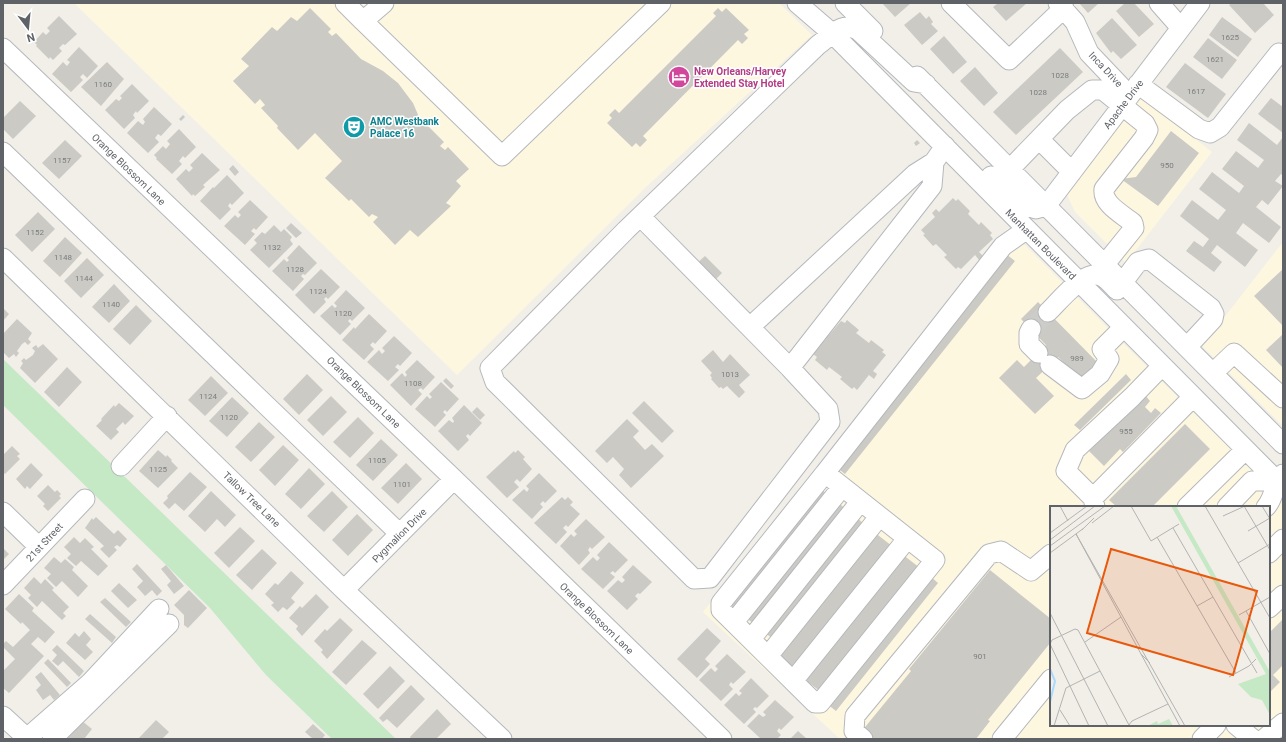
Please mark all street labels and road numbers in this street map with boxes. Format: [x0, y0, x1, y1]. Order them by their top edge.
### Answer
street label: Inca Drive [1087, 50, 1125, 89]
street label: Apache Drive [1101, 78, 1145, 131]
street label: Orange Blossom Lane [90, 131, 168, 207]
street label: Manhattan Boulevard [1003, 207, 1078, 282]
street label: Orange Blossom Lane [325, 354, 403, 430]
street label: Tallow Tree Lane [221, 469, 282, 529]
street label: Pygmalion Drive [370, 506, 429, 565]
street label: 21st Street [24, 521, 65, 564]
street label: Orange Blossom Lane [558, 580, 636, 656]

